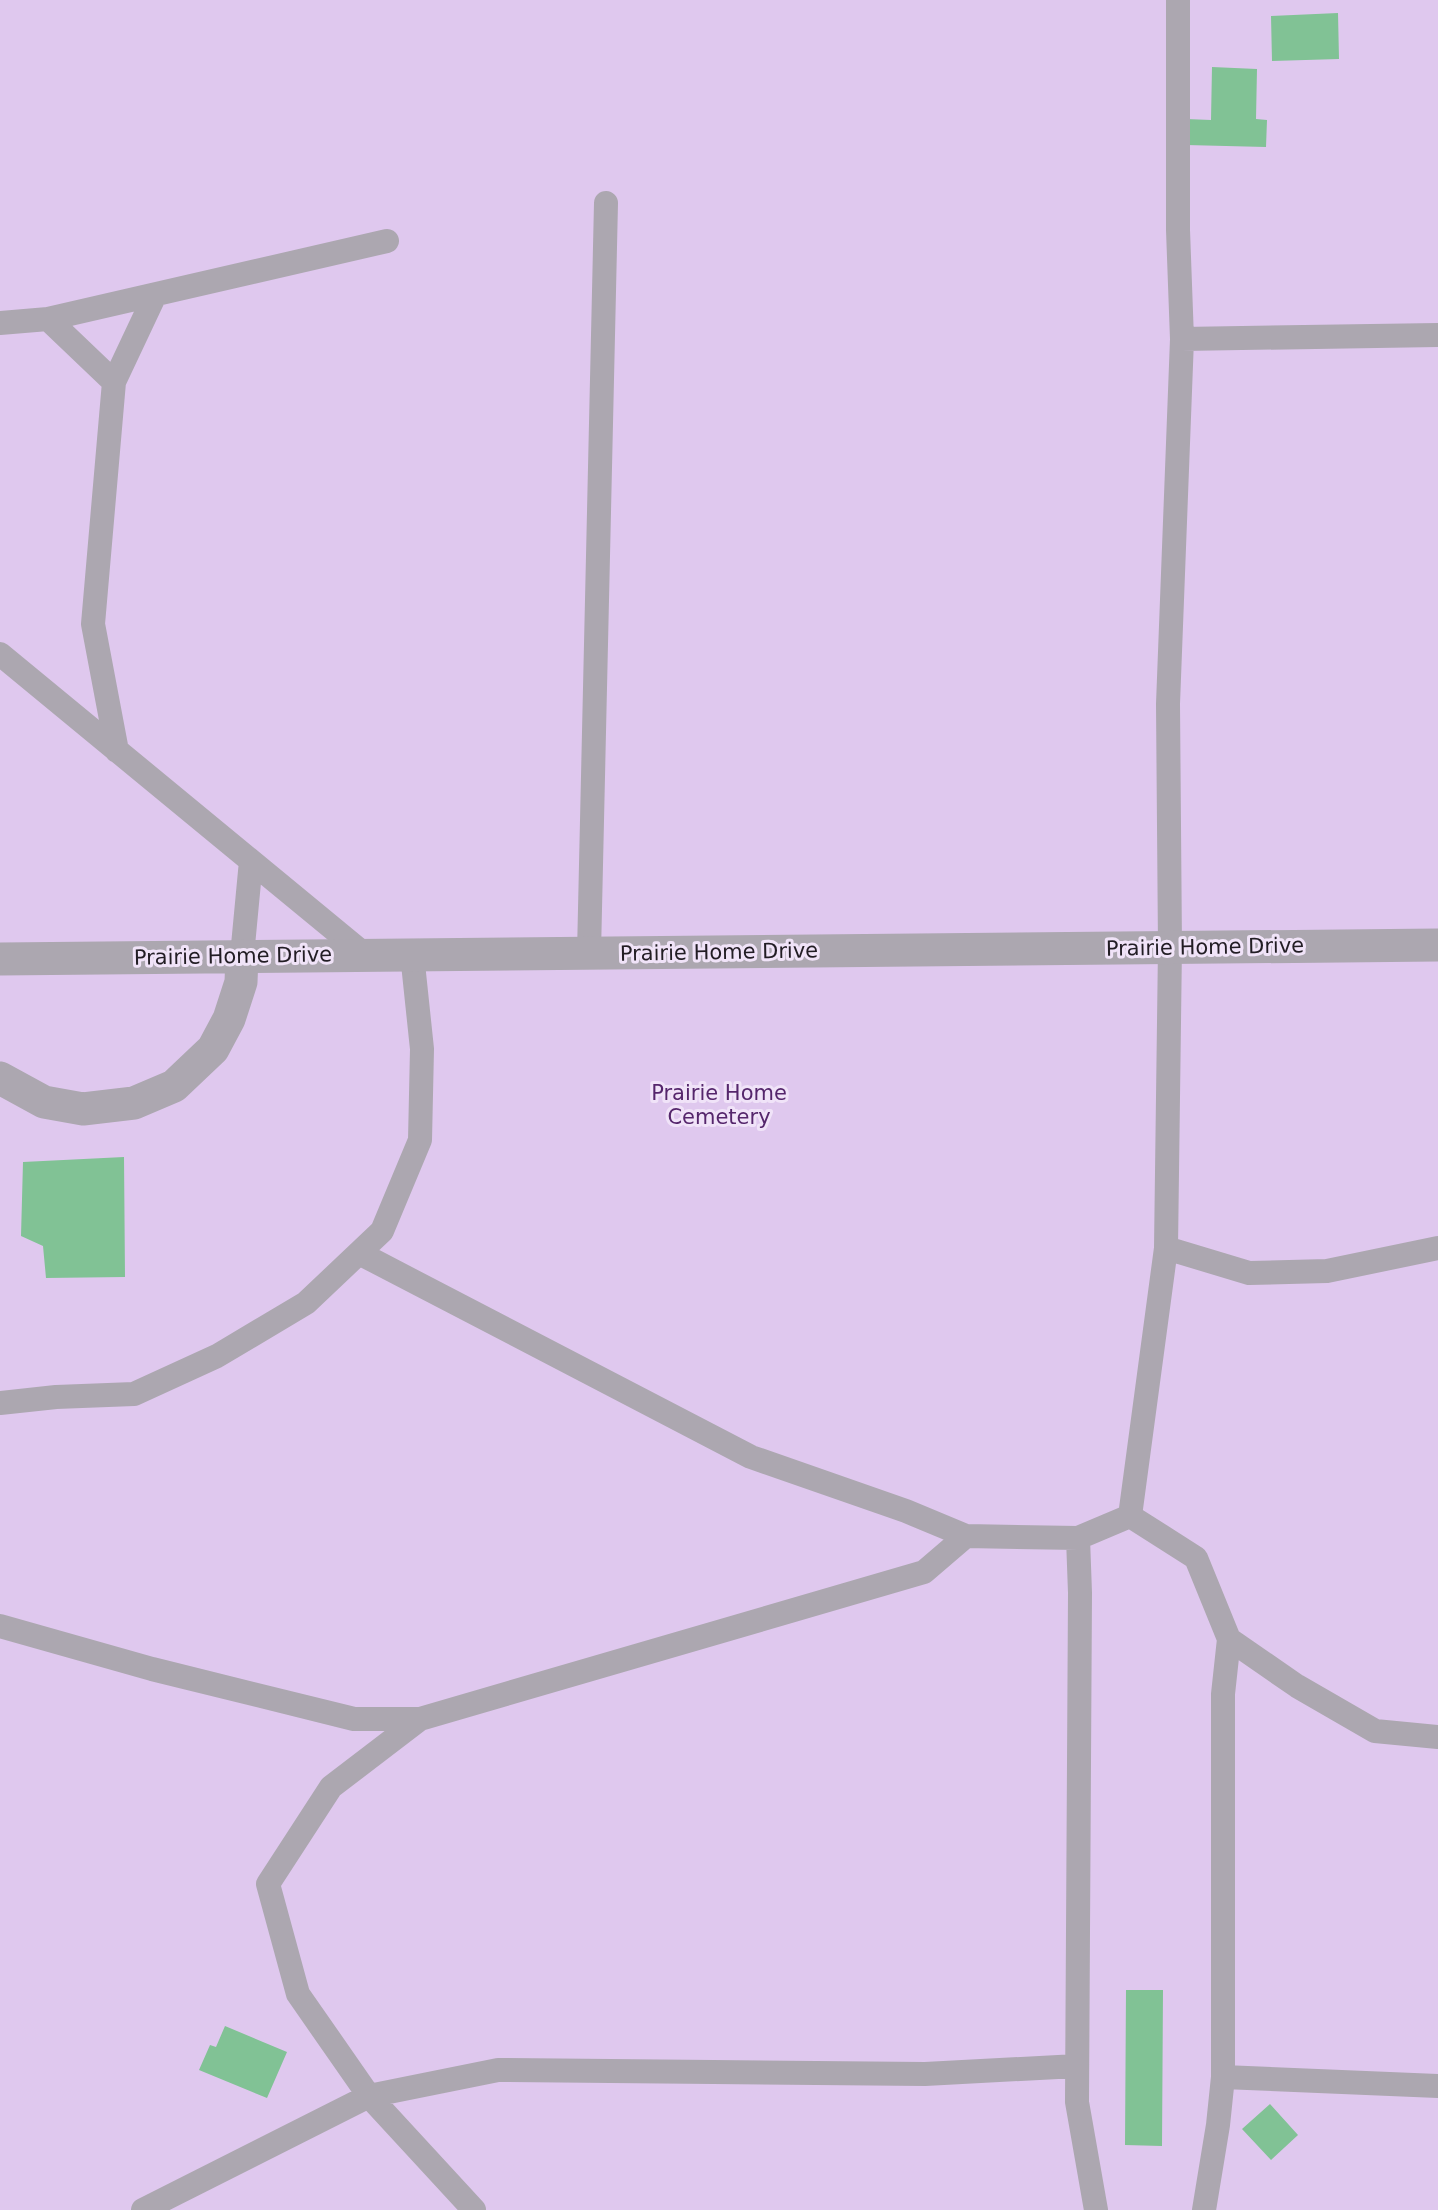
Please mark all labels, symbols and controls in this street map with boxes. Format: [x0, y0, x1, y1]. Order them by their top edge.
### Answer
street label: Prairie Home Drive [1106, 933, 1304, 961]
street label: Prairie Home Drive [620, 938, 818, 966]
street label: Prairie Home Drive [134, 942, 332, 970]
park label: Prairie Home Cemetery [651, 1081, 787, 1129]

